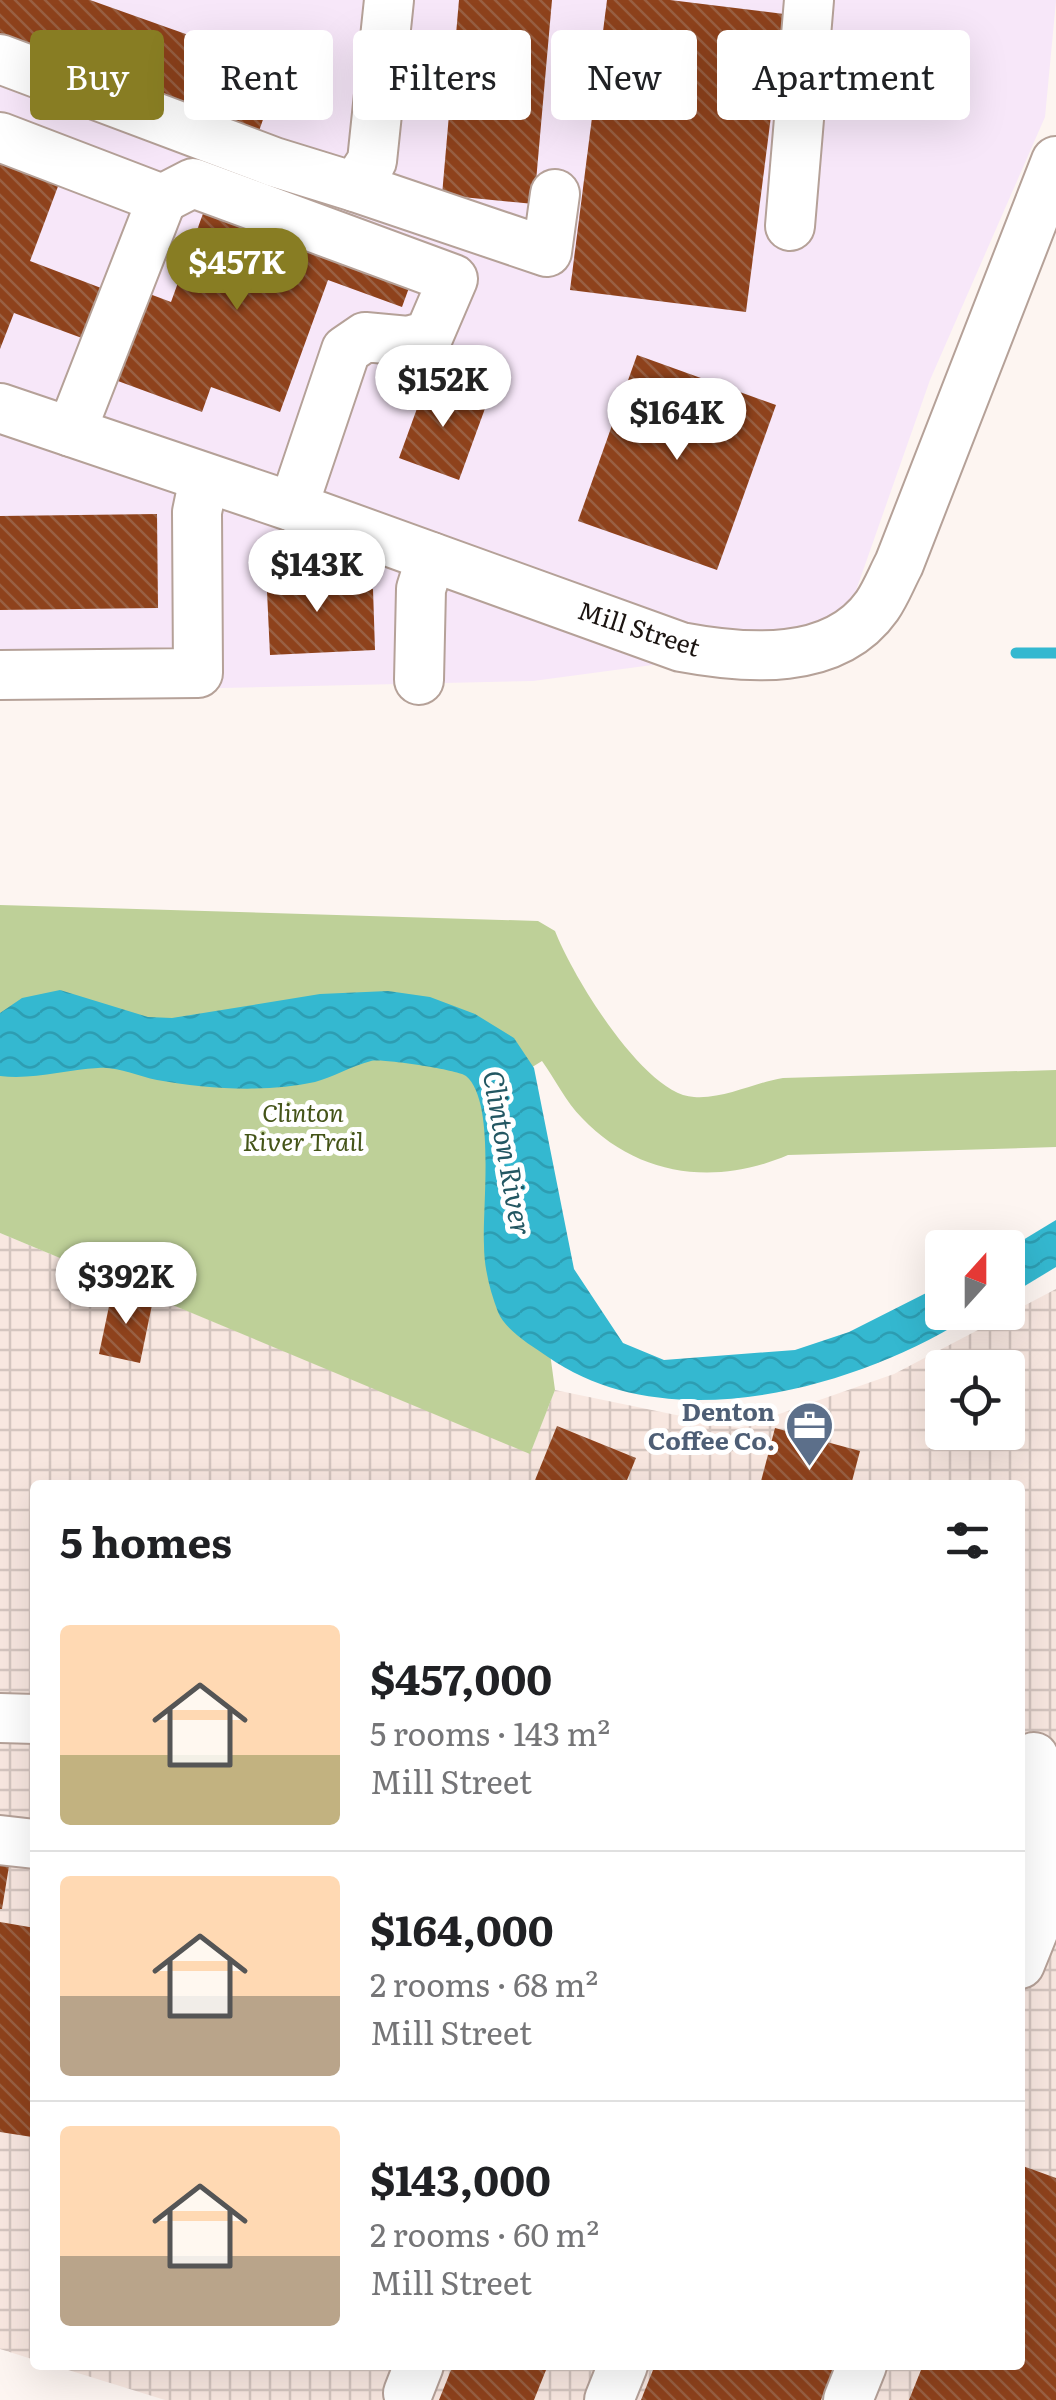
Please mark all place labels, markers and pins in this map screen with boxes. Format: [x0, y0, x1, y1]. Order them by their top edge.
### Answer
pin: $457K [167, 228, 307, 313]
pin: $152K [373, 345, 513, 430]
pin: $164K [607, 378, 747, 463]
pin: $143K [247, 530, 387, 615]
pin: $392K [56, 1242, 196, 1327]
place label: Denton Coffee Co. [648, 1392, 775, 1458]
office icon: Denton Coffee Co. [784, 1400, 836, 1468]

